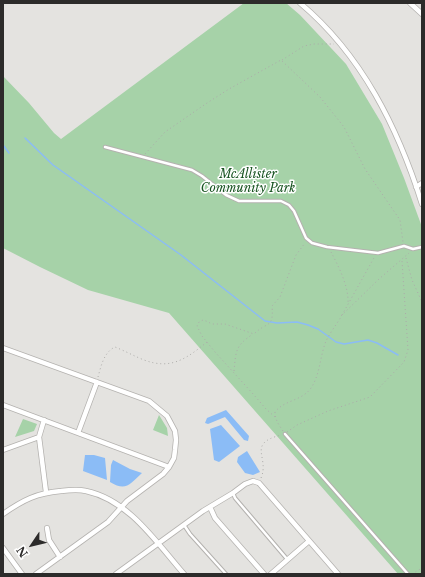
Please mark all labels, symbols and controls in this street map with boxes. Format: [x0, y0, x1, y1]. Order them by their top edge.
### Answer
park label: McAllister Community Park [201, 168, 295, 196]
north arrow [12, 525, 52, 565]
text: N [13, 544, 31, 560]

